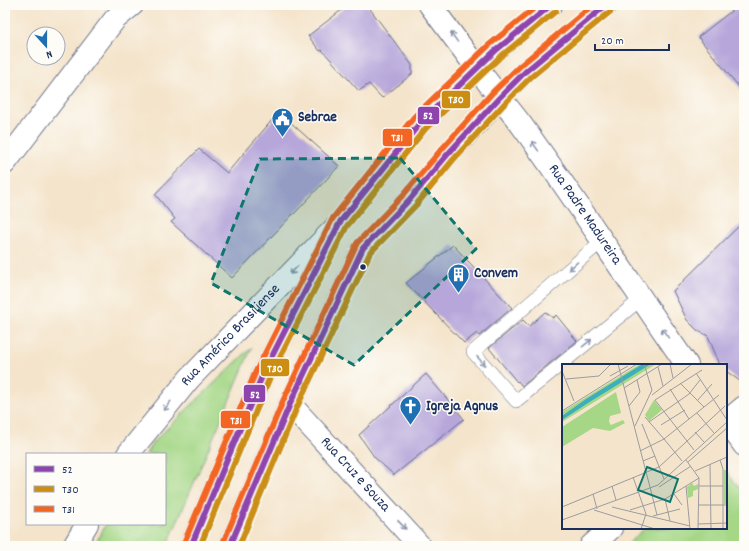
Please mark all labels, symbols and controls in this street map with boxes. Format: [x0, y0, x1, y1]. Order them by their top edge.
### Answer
north arrow [26, 26, 66, 66]
scale bar [595, 26, 669, 52]
one-way arrow [450, 32, 458, 43]
text: 20 m [601, 33, 624, 50]
text: N [43, 45, 54, 62]
line badge: T30 [441, 90, 471, 109]
text: T30 [448, 93, 464, 109]
public building icon: Sebrae [269, 105, 295, 138]
line badge: 52 [417, 106, 440, 125]
place label: Sebrae [298, 107, 337, 129]
text: 52 [423, 109, 433, 125]
line badge: T31 [382, 128, 413, 147]
text: T31 [391, 131, 403, 147]
one-way arrow [531, 140, 539, 151]
street label: Rua Padre Madureira [542, 160, 627, 270]
building icon: Convem [445, 261, 471, 294]
unlabelled marker [358, 262, 368, 272]
one-way arrow [567, 262, 578, 271]
place label: Convem [474, 263, 518, 285]
one-way arrow [289, 265, 299, 275]
street label: Rua Américo Brasiliense [176, 279, 286, 392]
one-way arrow [661, 328, 669, 339]
one-way arrow [581, 339, 592, 348]
one-way arrow [477, 356, 486, 367]
line badge: T30 [260, 358, 290, 377]
text: T30 [267, 362, 283, 378]
inset map [562, 364, 727, 529]
line badge: 52 [243, 384, 266, 403]
text: 52 [250, 388, 260, 404]
church icon: Igreja Agnus [398, 394, 424, 427]
place label: Igreja Agnus [426, 396, 498, 418]
one-way arrow [163, 401, 171, 412]
line badge: T31 [220, 410, 251, 429]
text: T31 [230, 414, 242, 430]
street label: Rua Cruz e Souza [314, 432, 396, 518]
legend [26, 453, 166, 525]
text: 52 [62, 462, 73, 479]
text: T30 [62, 482, 79, 499]
text: T31 [62, 502, 75, 519]
one-way arrow [397, 520, 406, 531]

